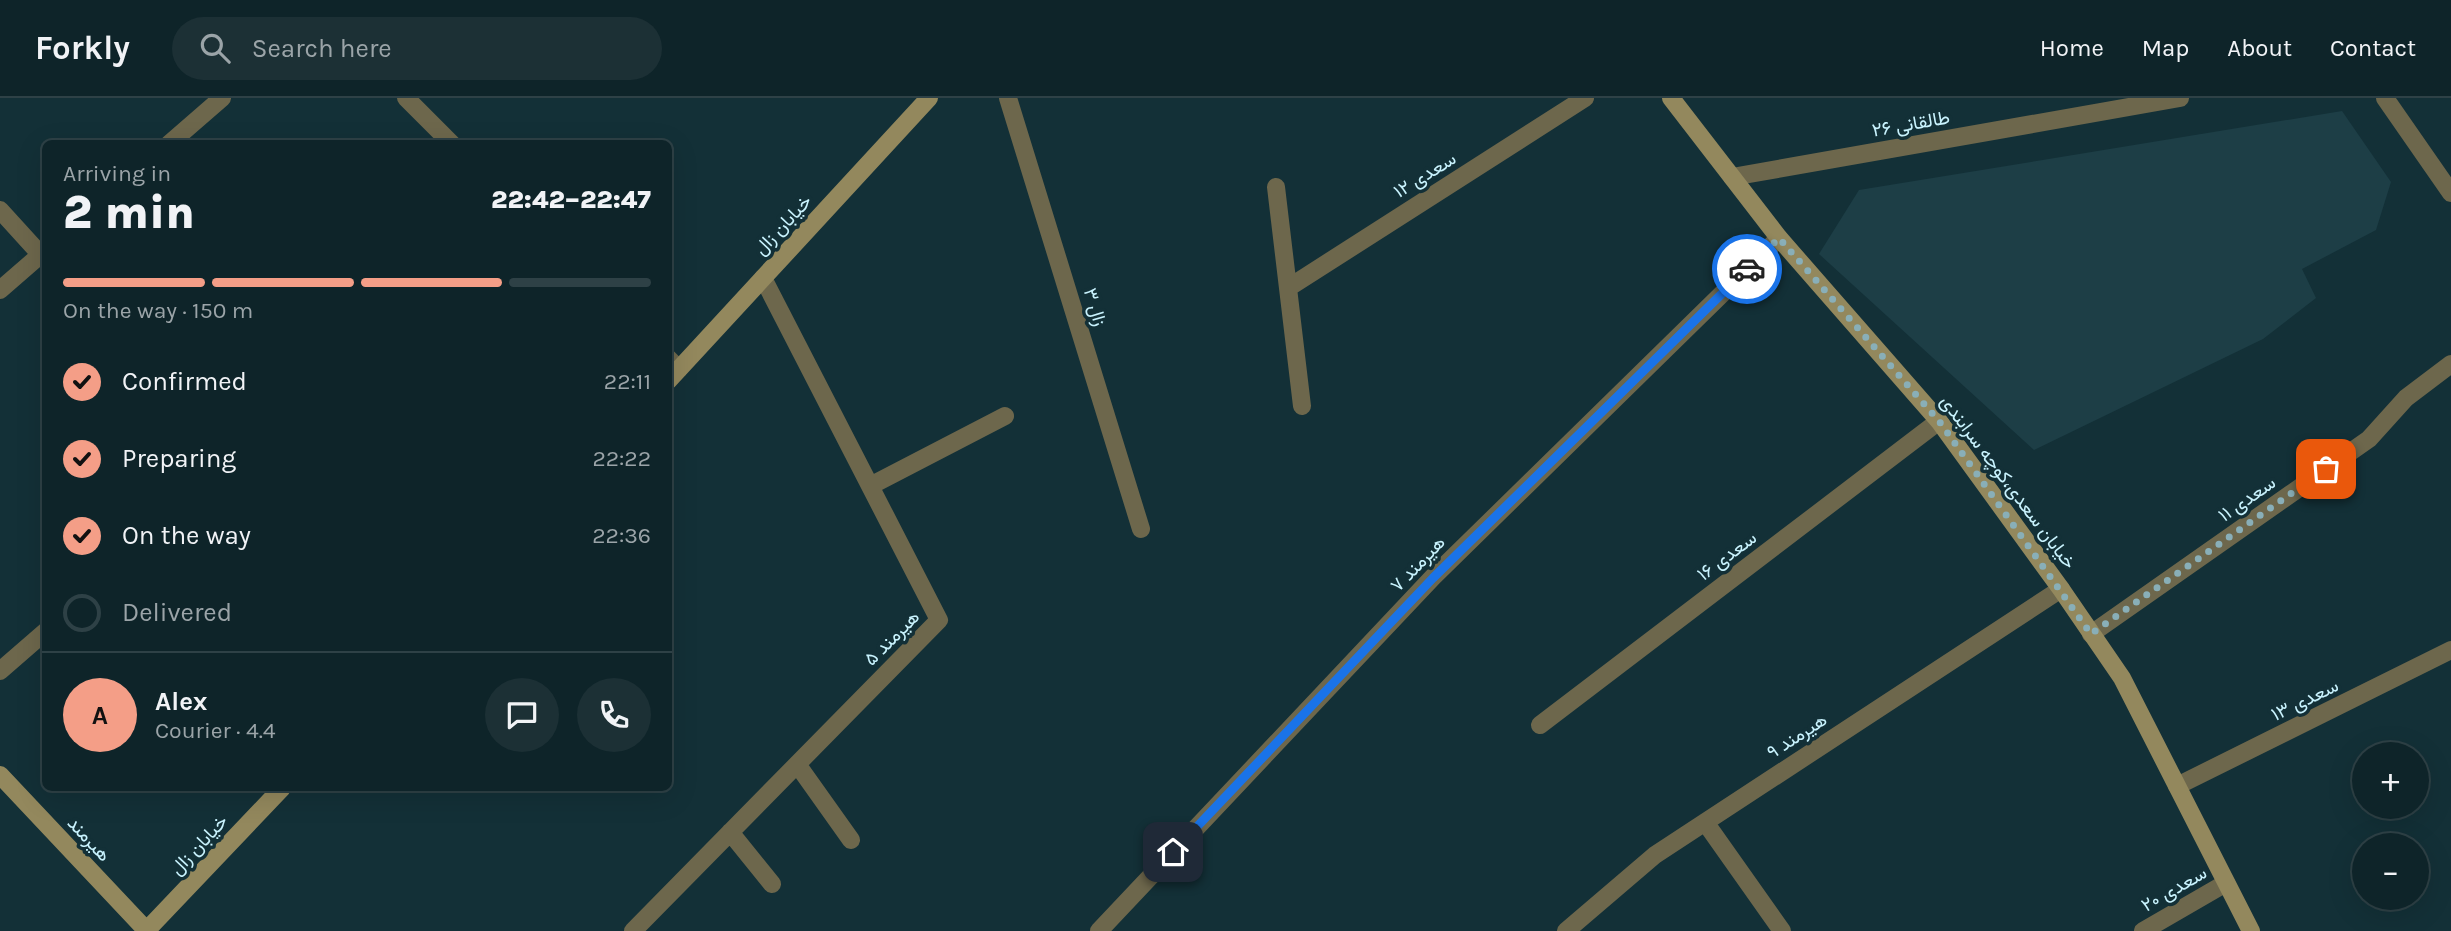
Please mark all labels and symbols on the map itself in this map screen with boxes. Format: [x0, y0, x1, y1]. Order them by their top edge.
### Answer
street label: طالقانی ۲۶ [1870, 106, 1952, 142]
street label: سعدی ۱۲ [1390, 147, 1460, 203]
street label: خیابان زال [750, 190, 816, 260]
courier [1712, 234, 1782, 304]
street label: زال ۳ [1079, 285, 1111, 329]
street label: خیابان سعدی،کوچه سرابندی [1934, 391, 2081, 574]
pin [2296, 439, 2356, 499]
street label: سعدی ۱۱ [2214, 471, 2280, 527]
street label: سعدی ۱۶ [1693, 527, 1761, 585]
street label: هیرمند ٧ [1386, 532, 1450, 596]
street label: هیرمند ۵ [860, 606, 924, 670]
street label: سعدی ۱۳ [2268, 674, 2342, 726]
street label: هیرمند ٩ [1763, 709, 1831, 763]
street label: خیابان زال [166, 810, 232, 880]
street label: هیرمند [63, 812, 115, 866]
pin [1143, 822, 1203, 882]
street label: سعدی ۲۰ [2137, 862, 2211, 916]

